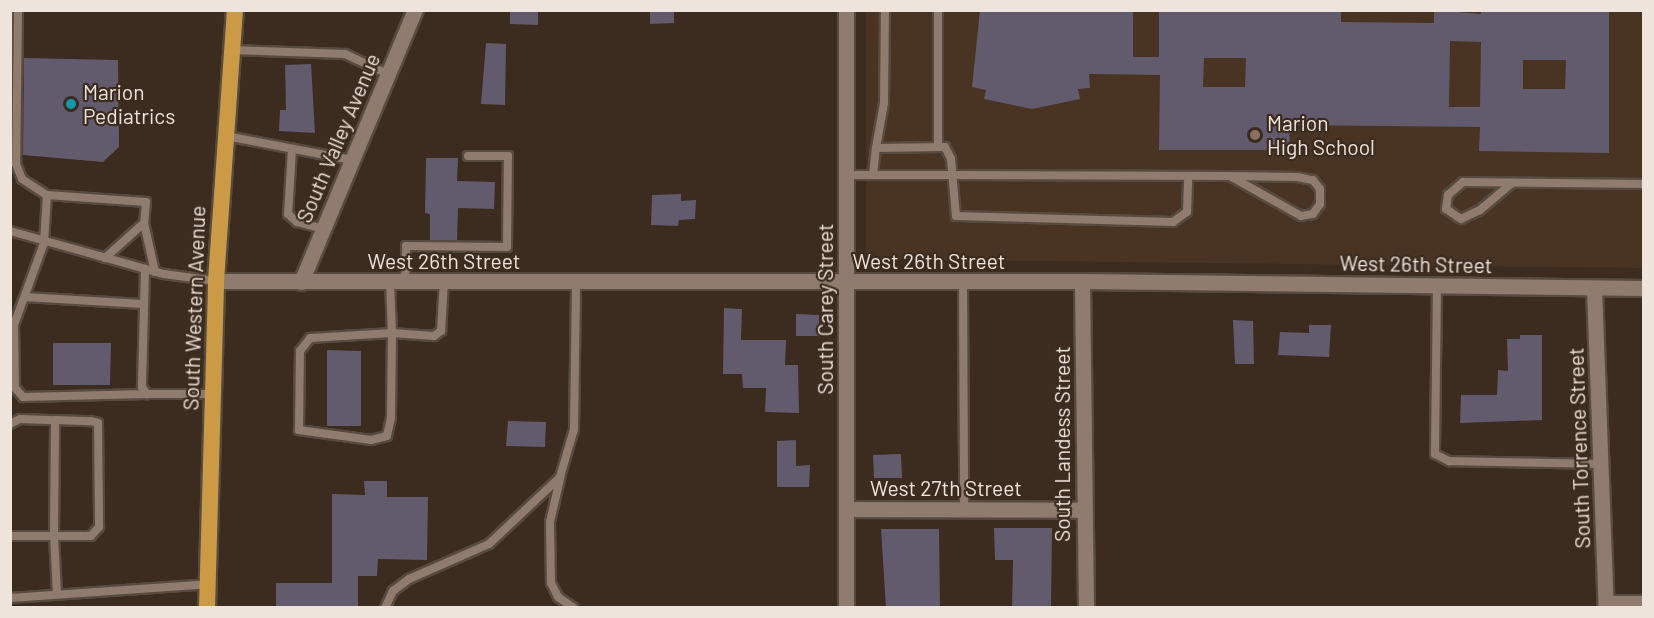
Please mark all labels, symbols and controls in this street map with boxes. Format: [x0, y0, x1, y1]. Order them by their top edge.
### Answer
street label: South Valley Avenue [291, 50, 385, 226]
place label: Marion Pediatrics [83, 79, 175, 129]
marker: Marion Pediatrics [64, 97, 78, 111]
place label: Marion High School [1267, 110, 1375, 160]
marker: Marion High School [1248, 128, 1262, 142]
street label: South Western Avenue [178, 205, 210, 411]
street label: South Carey Street [812, 223, 838, 395]
street label: West 26th Street [368, 248, 520, 274]
street label: West 26th Street [853, 248, 1005, 274]
street label: West 26th Street [1339, 250, 1493, 278]
street label: South Landess Street [1049, 346, 1075, 542]
street label: South Torrence Street [1563, 347, 1595, 549]
street label: West 27th Street [870, 475, 1022, 501]

